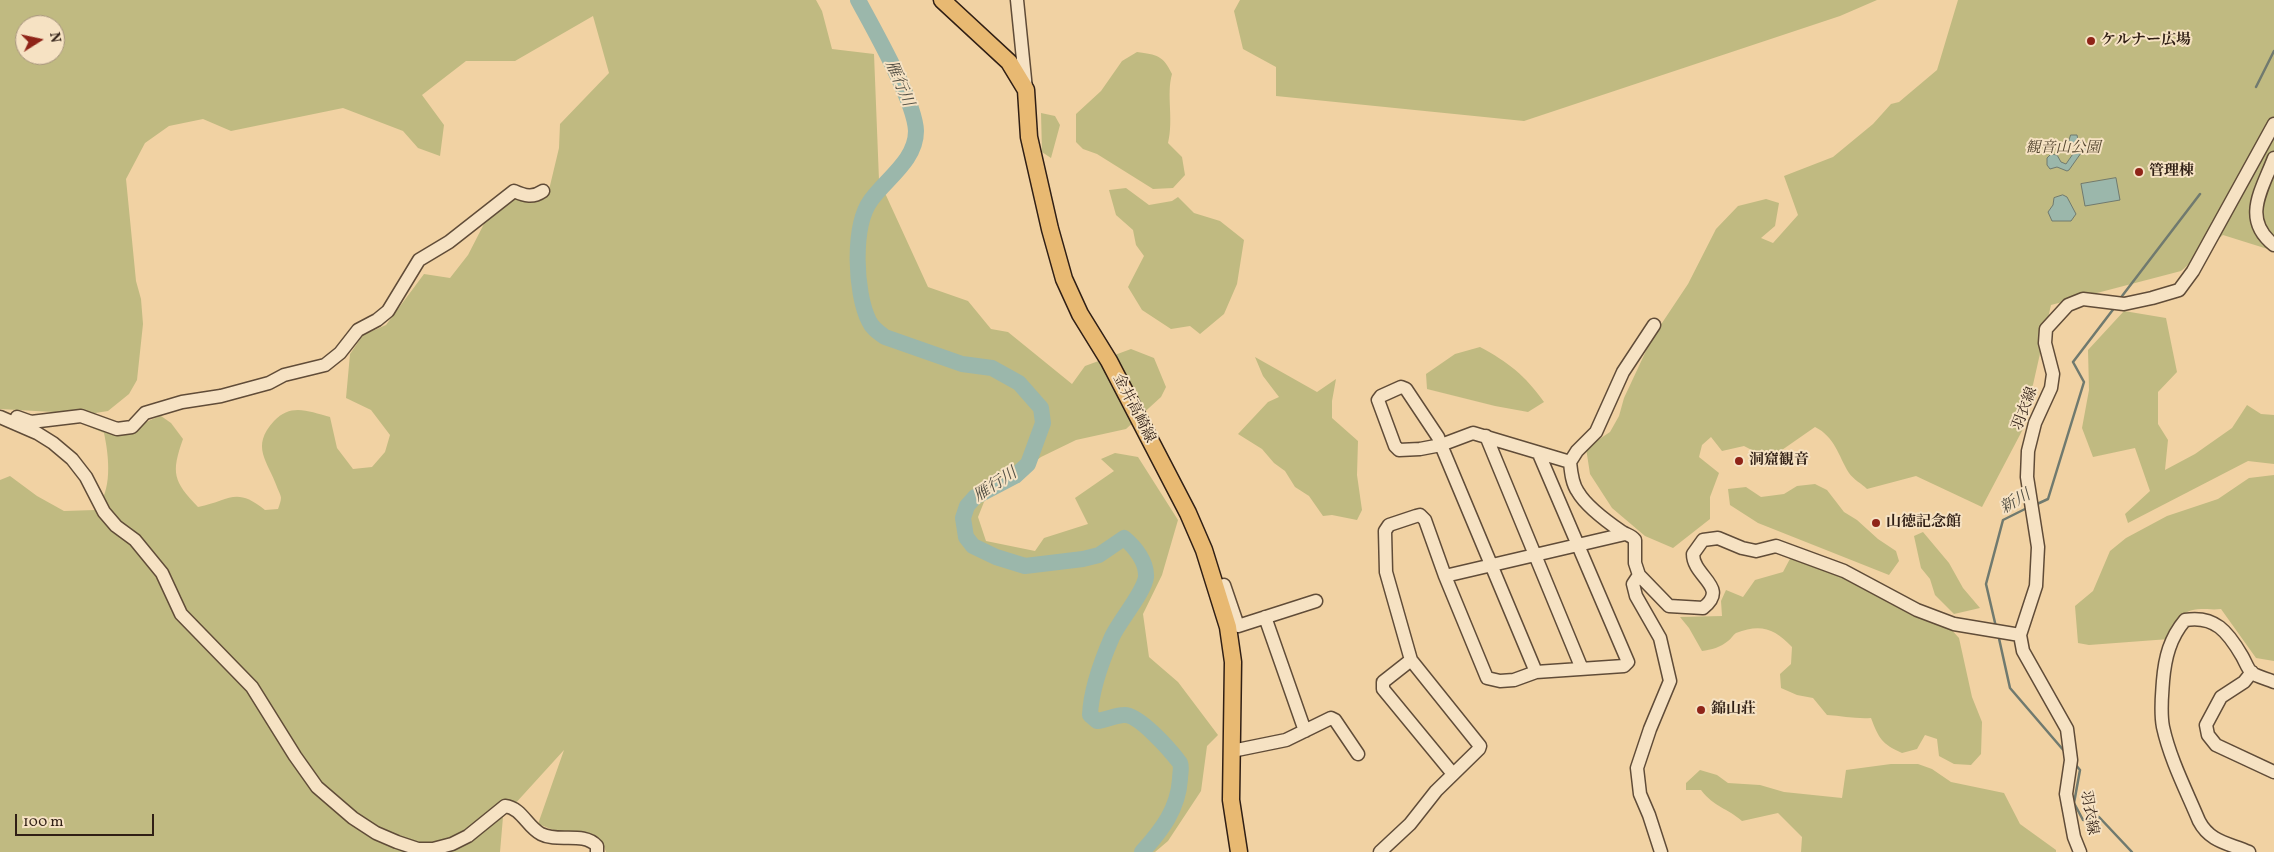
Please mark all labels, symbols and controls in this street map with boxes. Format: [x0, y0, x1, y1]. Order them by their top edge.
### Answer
north arrow [15, 15, 65, 65]
text: N [44, 31, 65, 44]
place label: ケルナー広場 [2101, 32, 2191, 50]
marker: ケルナー広場 [2085, 35, 2097, 47]
water label: 雁行川 [880, 58, 916, 110]
park label: 観音山公園 [2026, 140, 2100, 158]
place label: 管理棟 [2149, 163, 2194, 181]
marker: 管理棟 [2133, 166, 2145, 178]
street label: 金井高崎線 [1108, 372, 1158, 446]
street label: 羽衣線 [2010, 385, 2042, 433]
place label: 洞窟観音 [1749, 452, 1809, 470]
marker: 洞窟観音 [1733, 455, 1745, 467]
water label: 雁行川 [971, 465, 1021, 507]
water label: 新川 [1997, 487, 2035, 519]
place label: 山徳記念館 [1886, 514, 1961, 532]
marker: 山徳記念館 [1870, 517, 1882, 529]
place label: 錦山荘 [1711, 701, 1756, 719]
marker: 錦山荘 [1695, 704, 1707, 716]
street label: 羽衣線 [2075, 789, 2101, 837]
scale bar [18, 804, 156, 836]
text: 100 m [23, 812, 63, 833]

